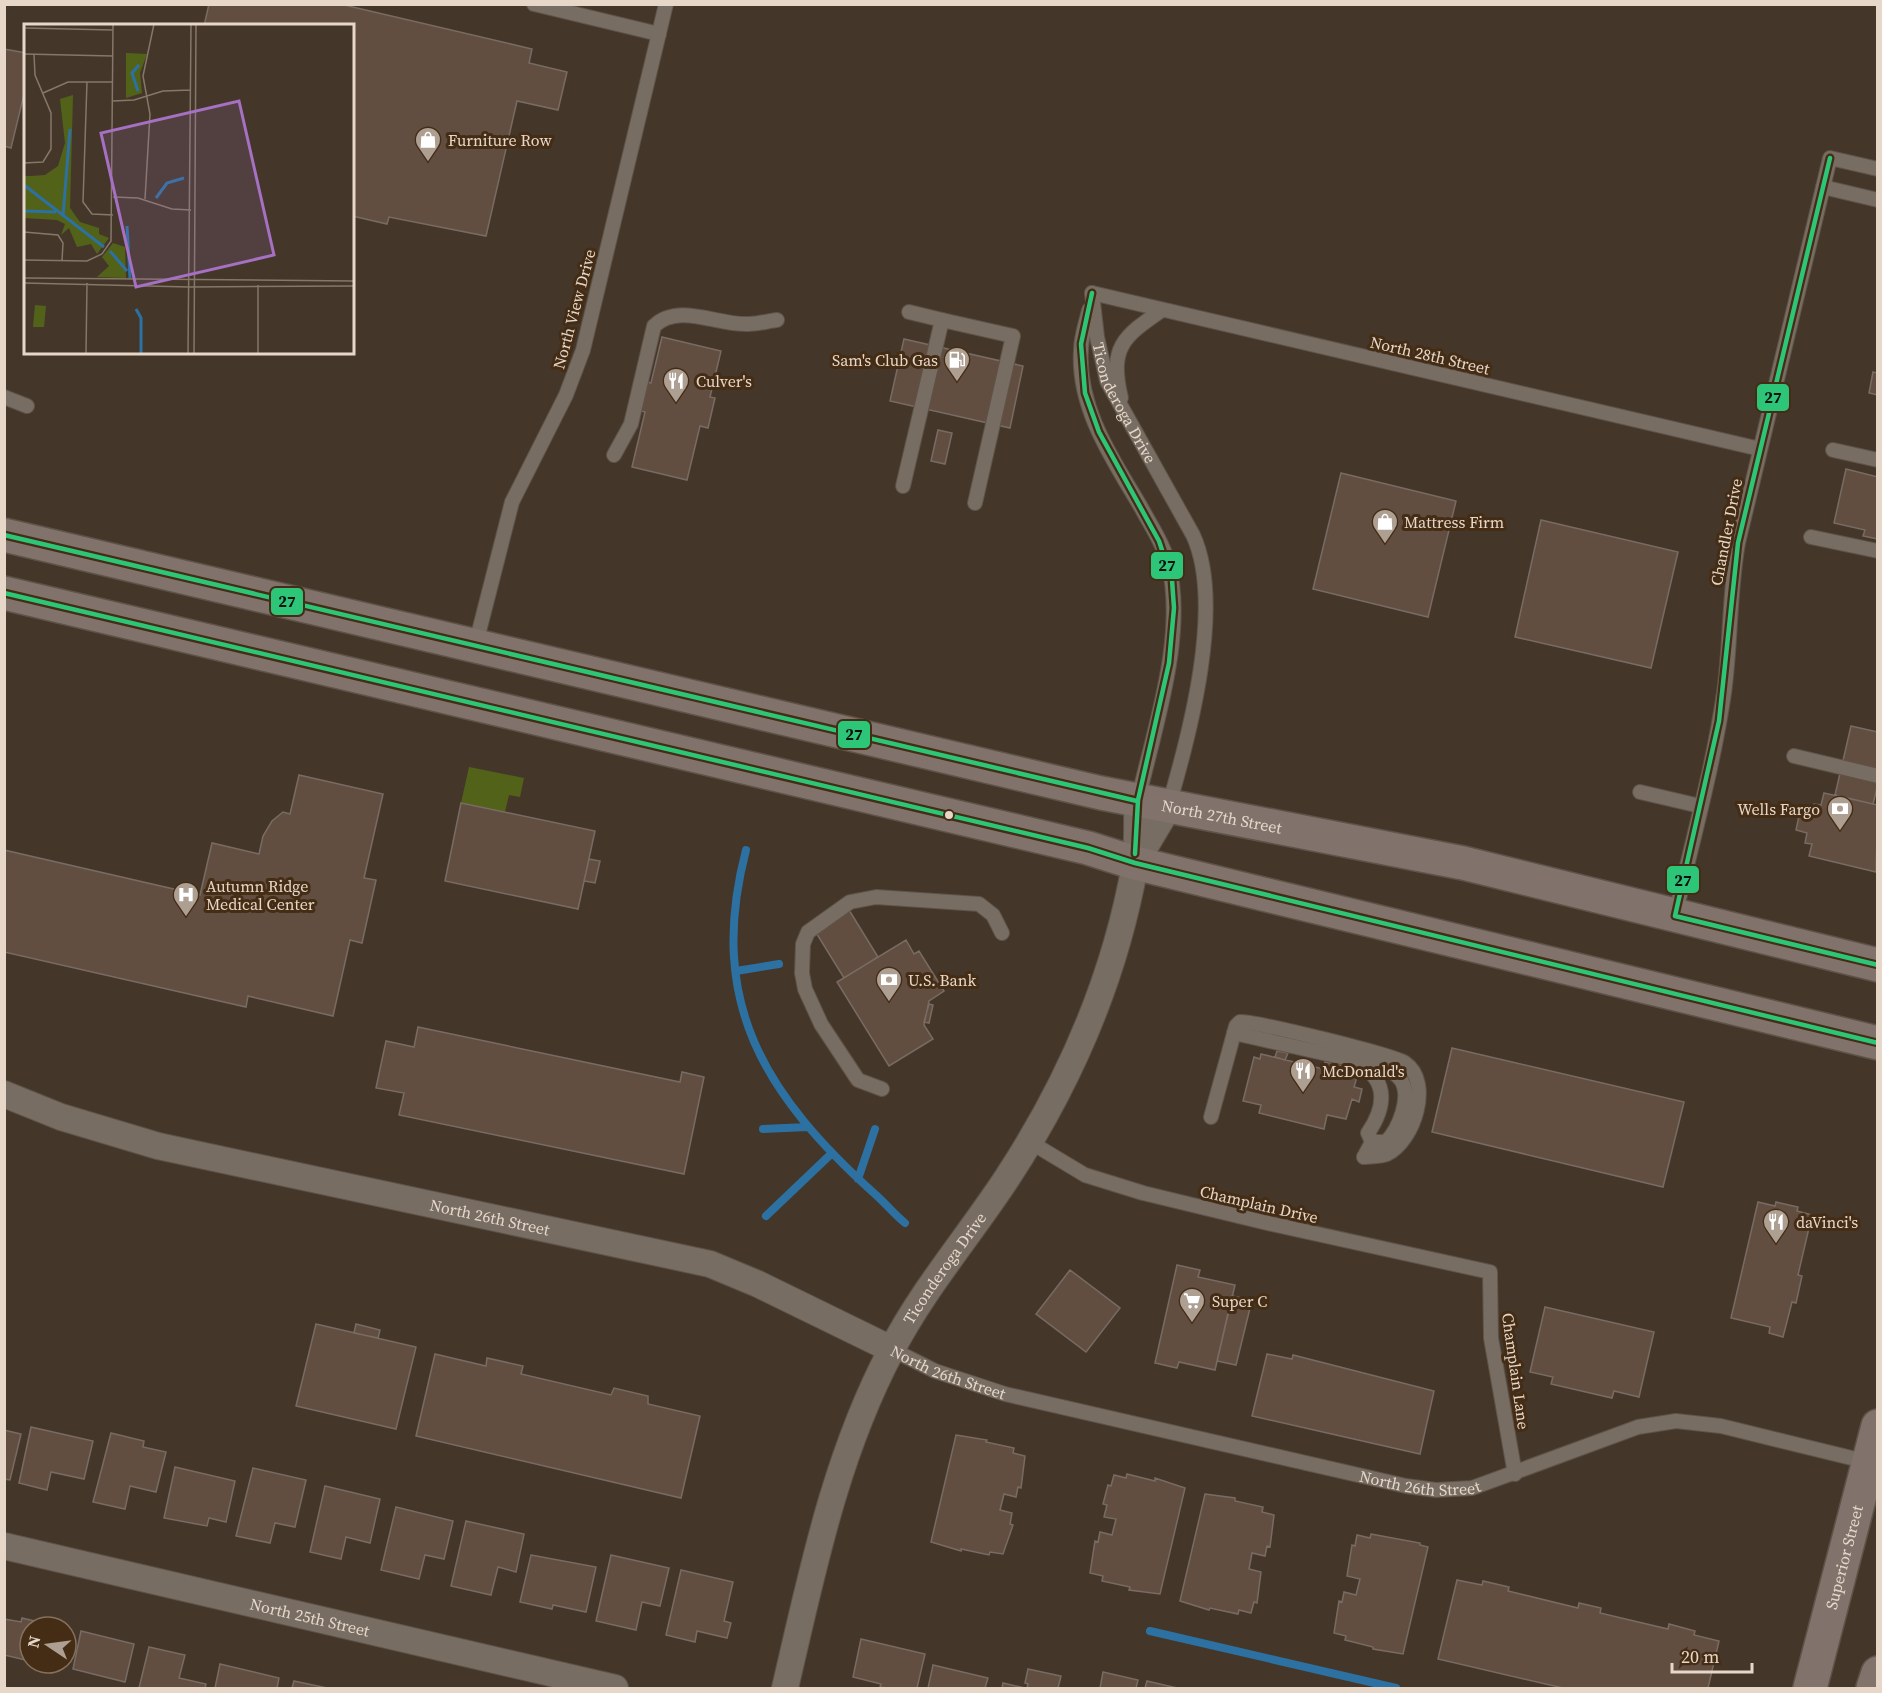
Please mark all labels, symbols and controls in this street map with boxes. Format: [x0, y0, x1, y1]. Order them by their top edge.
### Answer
inset map [24, 24, 354, 354]
shop icon: Furniture Row [413, 125, 443, 163]
place label: Furniture Row [448, 129, 553, 151]
street label: North View Drive [547, 247, 601, 371]
street label: North 28th Street [1368, 331, 1493, 380]
street label: Ticonderoga Drive [1088, 340, 1162, 467]
fuel station icon: Sam's Club Gas [942, 345, 972, 383]
place label: Sam's Club Gas [832, 349, 938, 371]
restaurant icon: Culver's [661, 366, 691, 404]
place label: Culver's [696, 370, 752, 392]
line badge: 27 [1756, 383, 1790, 412]
text: 27 [1764, 386, 1782, 408]
street label: Chandler Drive [1705, 477, 1747, 587]
shop icon: Mattress Firm [1370, 507, 1400, 545]
place label: Mattress Firm [1404, 511, 1504, 533]
line badge: 27 [1150, 551, 1184, 580]
text: 27 [1158, 554, 1176, 576]
line badge: 27 [270, 587, 304, 616]
text: 27 [278, 590, 296, 612]
line badge: 27 [837, 720, 871, 749]
text: 27 [845, 723, 863, 745]
street label: North 27th Street [1160, 794, 1285, 839]
bank icon: Wells Fargo [1825, 794, 1855, 832]
place label: Wells Fargo [1737, 798, 1820, 820]
unlabelled marker [943, 809, 955, 821]
line badge: 27 [1666, 865, 1700, 894]
text: 27 [1674, 869, 1692, 891]
place label: Autumn Ridge Medical Center [206, 875, 315, 915]
hospital icon: Autumn Ridge Medical Center [171, 880, 201, 918]
bank icon: U.S. Bank [874, 965, 904, 1003]
place label: U.S. Bank [908, 969, 976, 991]
restaurant icon: McDonald's [1288, 1056, 1318, 1094]
place label: McDonald's [1322, 1060, 1405, 1082]
street label: Champlain Drive [1198, 1180, 1320, 1228]
street label: North 26th Street [428, 1193, 553, 1241]
restaurant icon: daVinci's [1761, 1207, 1791, 1245]
street label: Ticonderoga Drive [898, 1208, 991, 1328]
place label: daVinci's [1796, 1211, 1858, 1233]
supermarket icon: Super C [1177, 1286, 1207, 1324]
place label: Super C [1212, 1290, 1267, 1312]
street label: Champlain Lane [1497, 1311, 1535, 1431]
street label: North 26th Street [887, 1340, 1009, 1405]
street label: North 26th Street [1357, 1465, 1484, 1501]
street label: Superior Street [1820, 1502, 1868, 1612]
street label: North 25th Street [248, 1593, 373, 1642]
north arrow [18, 1615, 78, 1675]
text: N [21, 1633, 45, 1650]
scale bar [1672, 1636, 1752, 1674]
text: 20 m [1681, 1644, 1719, 1669]

